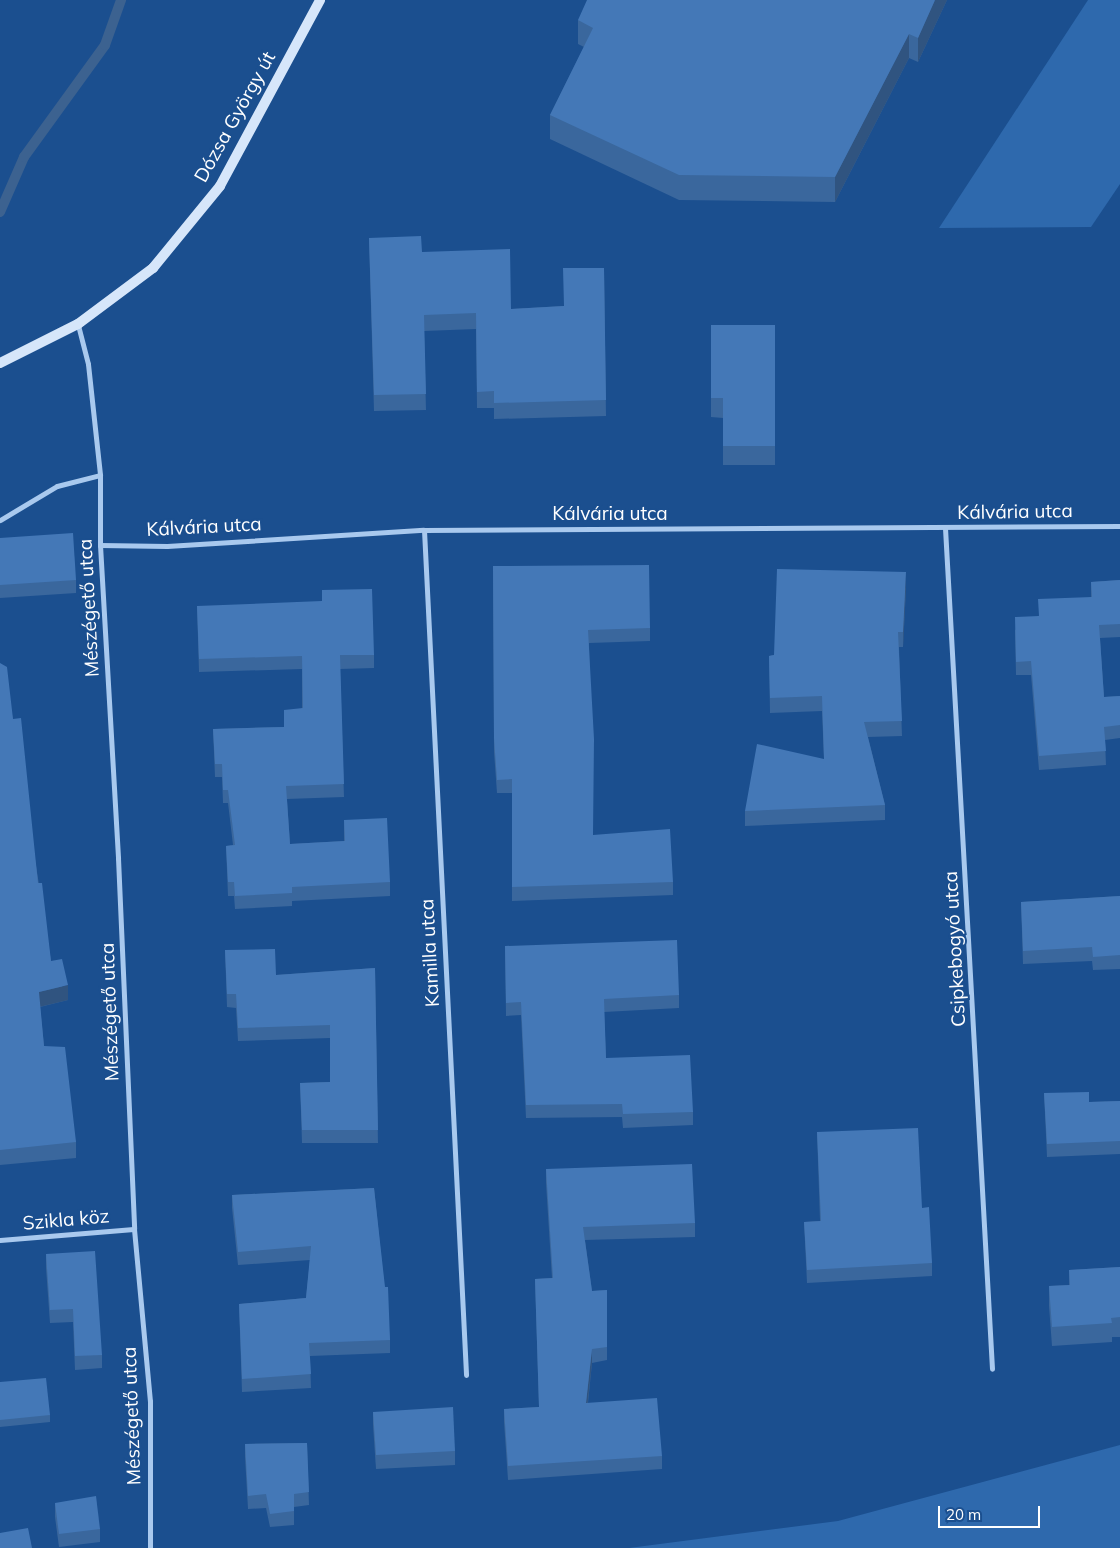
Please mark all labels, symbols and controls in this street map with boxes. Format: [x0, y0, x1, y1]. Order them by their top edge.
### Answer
street label: Dózsa György út [190, 48, 280, 186]
street label: Kálvária utca [957, 500, 1073, 524]
street label: Kálvária utca [552, 503, 668, 525]
street label: Kálvária utca [146, 513, 262, 541]
street label: Mészégető utca [74, 538, 104, 678]
street label: Csipkebogyó utca [940, 871, 970, 1027]
street label: Kamilla utca [416, 898, 444, 1008]
street label: Mészégető utca [96, 942, 124, 1082]
street label: Szikla köz [22, 1205, 110, 1235]
street label: Mészégető utca [118, 1346, 146, 1486]
scale bar [940, 1496, 1042, 1528]
text: 20 m [946, 1505, 981, 1524]

